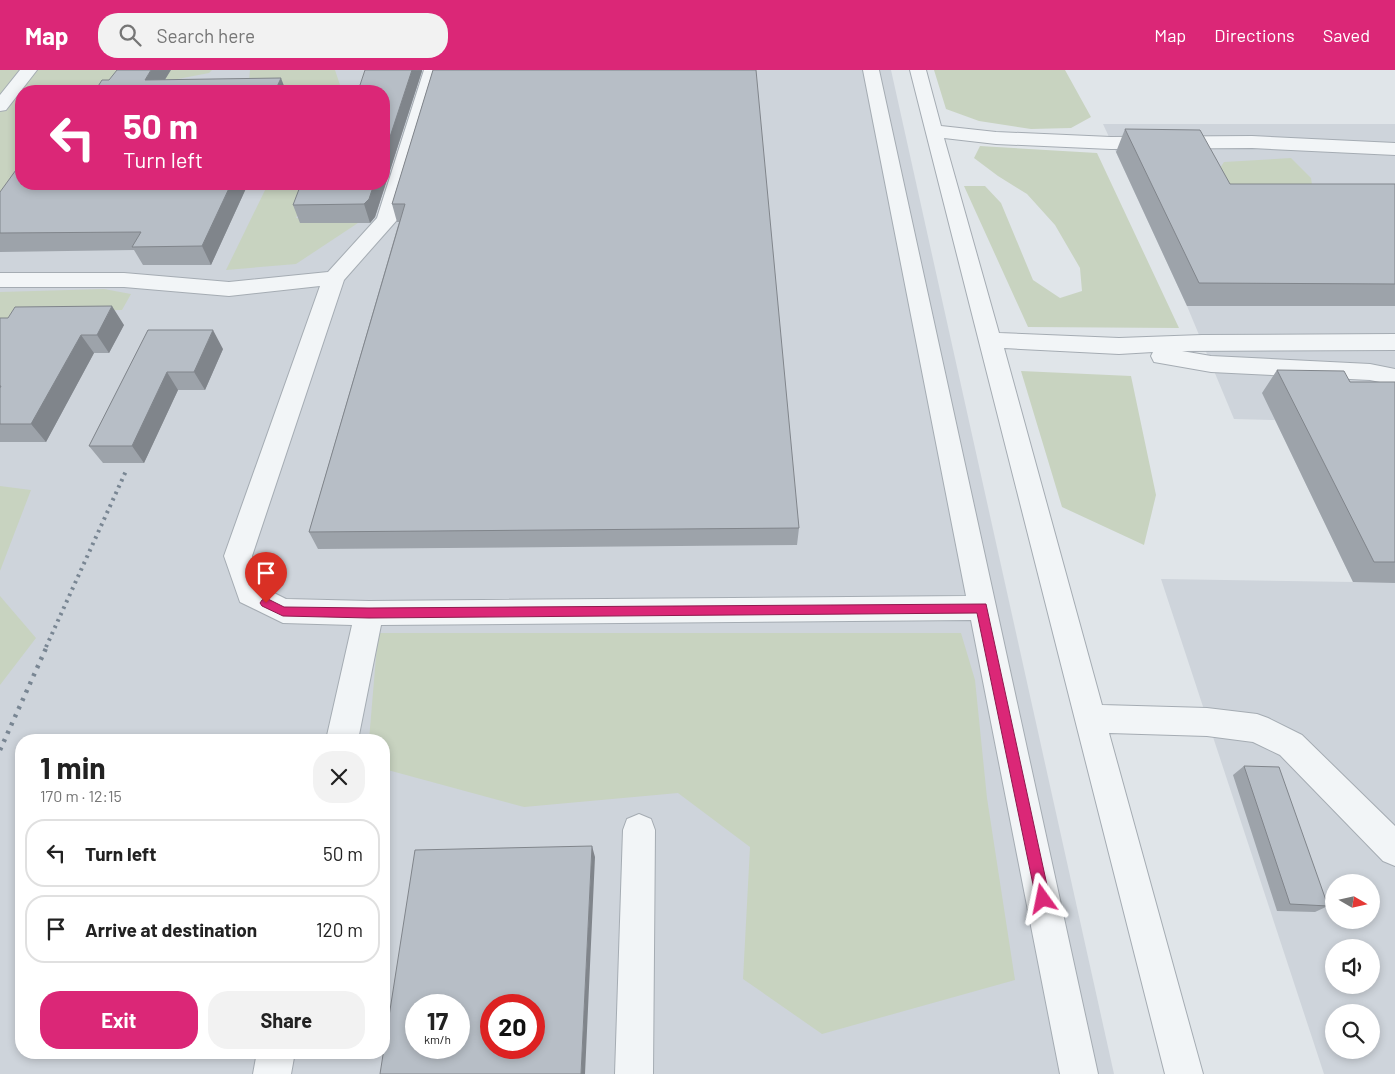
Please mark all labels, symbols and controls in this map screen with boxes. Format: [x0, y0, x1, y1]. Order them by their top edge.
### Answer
search box [98, 13, 448, 58]
text: Map [25, 21, 68, 50]
icon: search [116, 21, 144, 49]
text: Search here [156, 24, 255, 47]
text: Map [1154, 24, 1186, 46]
text: Directions [1214, 24, 1295, 46]
text: Saved [1323, 24, 1370, 46]
text: 50 m [123, 104, 198, 146]
icon: left [40, 105, 105, 170]
text: Turn left [123, 146, 203, 172]
pin [245, 552, 287, 603]
icon: arrive [252, 559, 280, 587]
text: 1 min [40, 749, 106, 785]
button: close [313, 751, 365, 803]
text: 170 m · 12:15 [40, 786, 122, 805]
icon: left [42, 839, 70, 867]
text: Turn left [85, 842, 156, 865]
text: 50 m [323, 842, 363, 865]
position arrow [1016, 872, 1068, 924]
north arrow [1325, 874, 1380, 929]
map controls [1325, 874, 1380, 1059]
icon: arrive [42, 915, 70, 943]
text: Arrive at destination [85, 918, 257, 941]
text: 120 m [316, 918, 363, 941]
button: sound [1325, 939, 1380, 994]
button: Exit [40, 991, 198, 1049]
button: Share [208, 991, 365, 1049]
speed limit sign: 20 [480, 994, 545, 1059]
button: search [1325, 1004, 1380, 1059]
text: 17 [427, 1005, 448, 1035]
text: km/h [424, 1032, 451, 1046]

